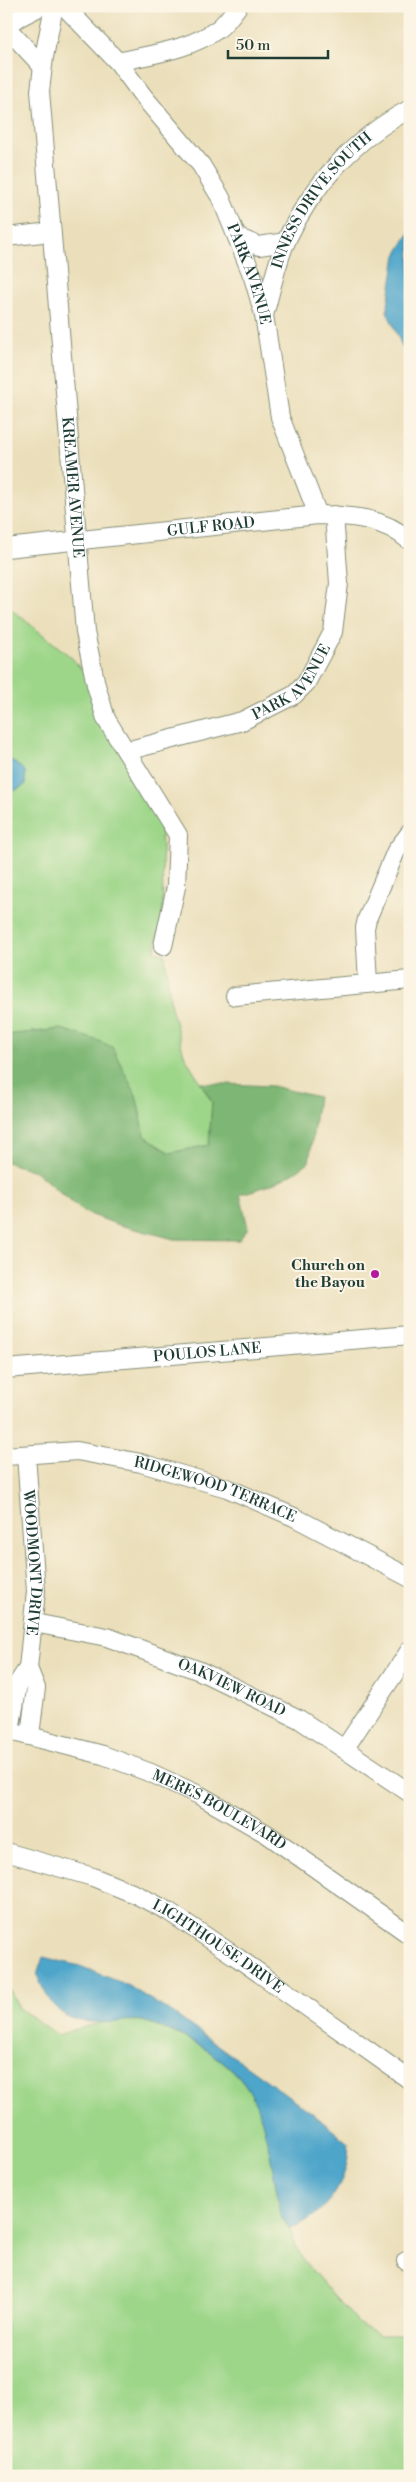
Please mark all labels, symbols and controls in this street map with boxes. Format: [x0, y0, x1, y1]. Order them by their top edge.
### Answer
scale bar [228, 28, 328, 60]
text: 50 m [236, 36, 270, 55]
street label: INNESS DRIVE SOUTH [267, 128, 376, 271]
street label: PARK AVENUE [223, 221, 275, 326]
street label: KREAMER AVENUE [58, 416, 88, 559]
street label: GULF ROAD [166, 512, 256, 540]
street label: PARK AVENUE [249, 641, 335, 724]
place label: Church on the Bayou [291, 1256, 366, 1292]
marker: Church on the Bayou [369, 1268, 381, 1280]
street label: POULOS LANE [152, 1338, 262, 1366]
street label: RIDGEWOOD TERRACE [132, 1452, 300, 1526]
street label: WOODMONT DRIVE [19, 1488, 46, 1637]
street label: OAKVIEW ROAD [175, 1654, 289, 1721]
street label: MERES BOULEVARD [149, 1765, 290, 1854]
street label: LIGHTHOUSE DRIVE [149, 1895, 288, 1997]

